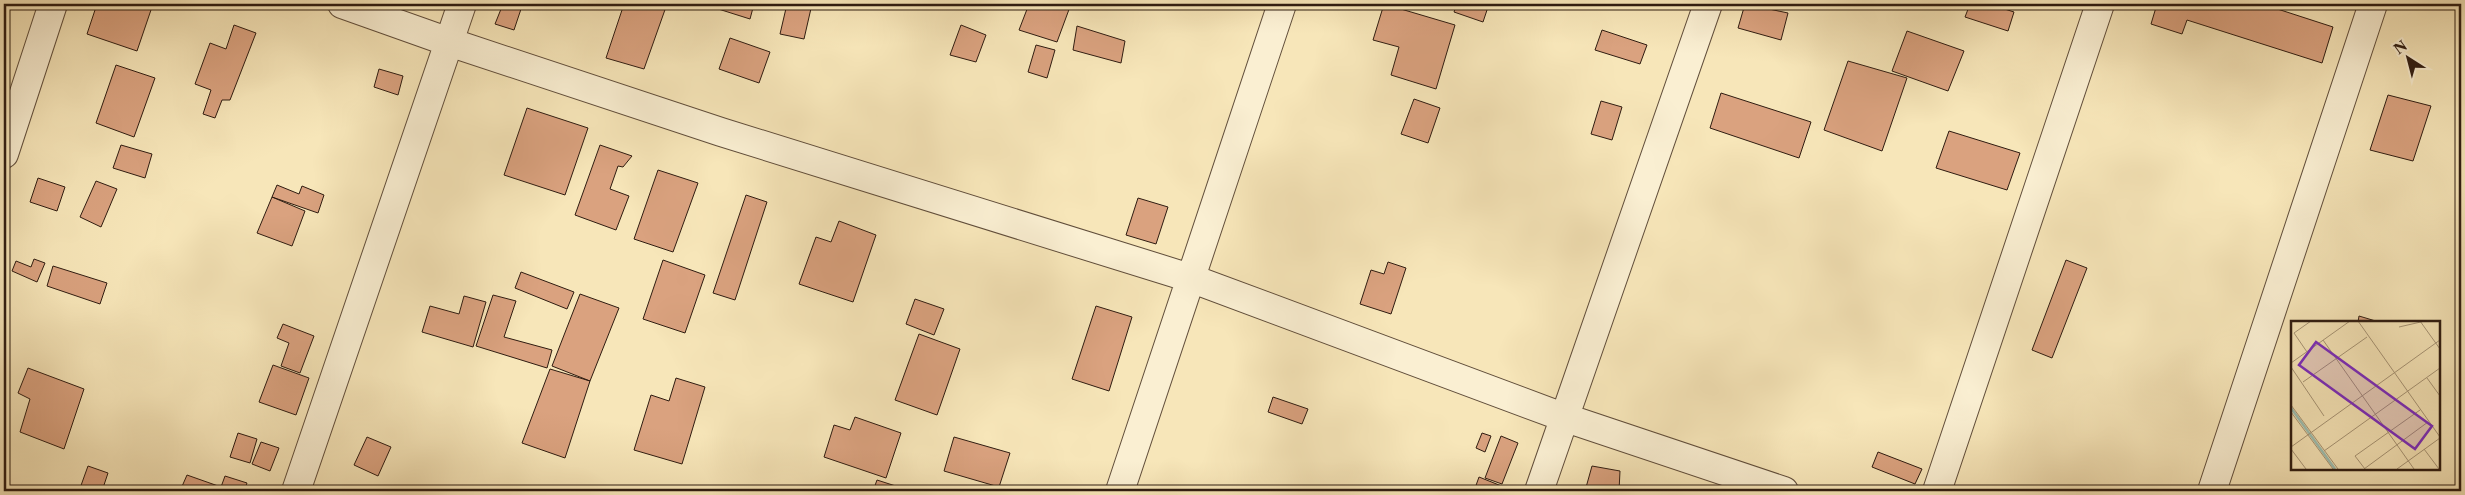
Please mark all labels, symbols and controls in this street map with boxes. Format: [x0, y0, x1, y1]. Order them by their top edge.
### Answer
north arrow [2382, 32, 2432, 82]
text: N [2390, 37, 2411, 58]
inset map [2291, 321, 2440, 470]

